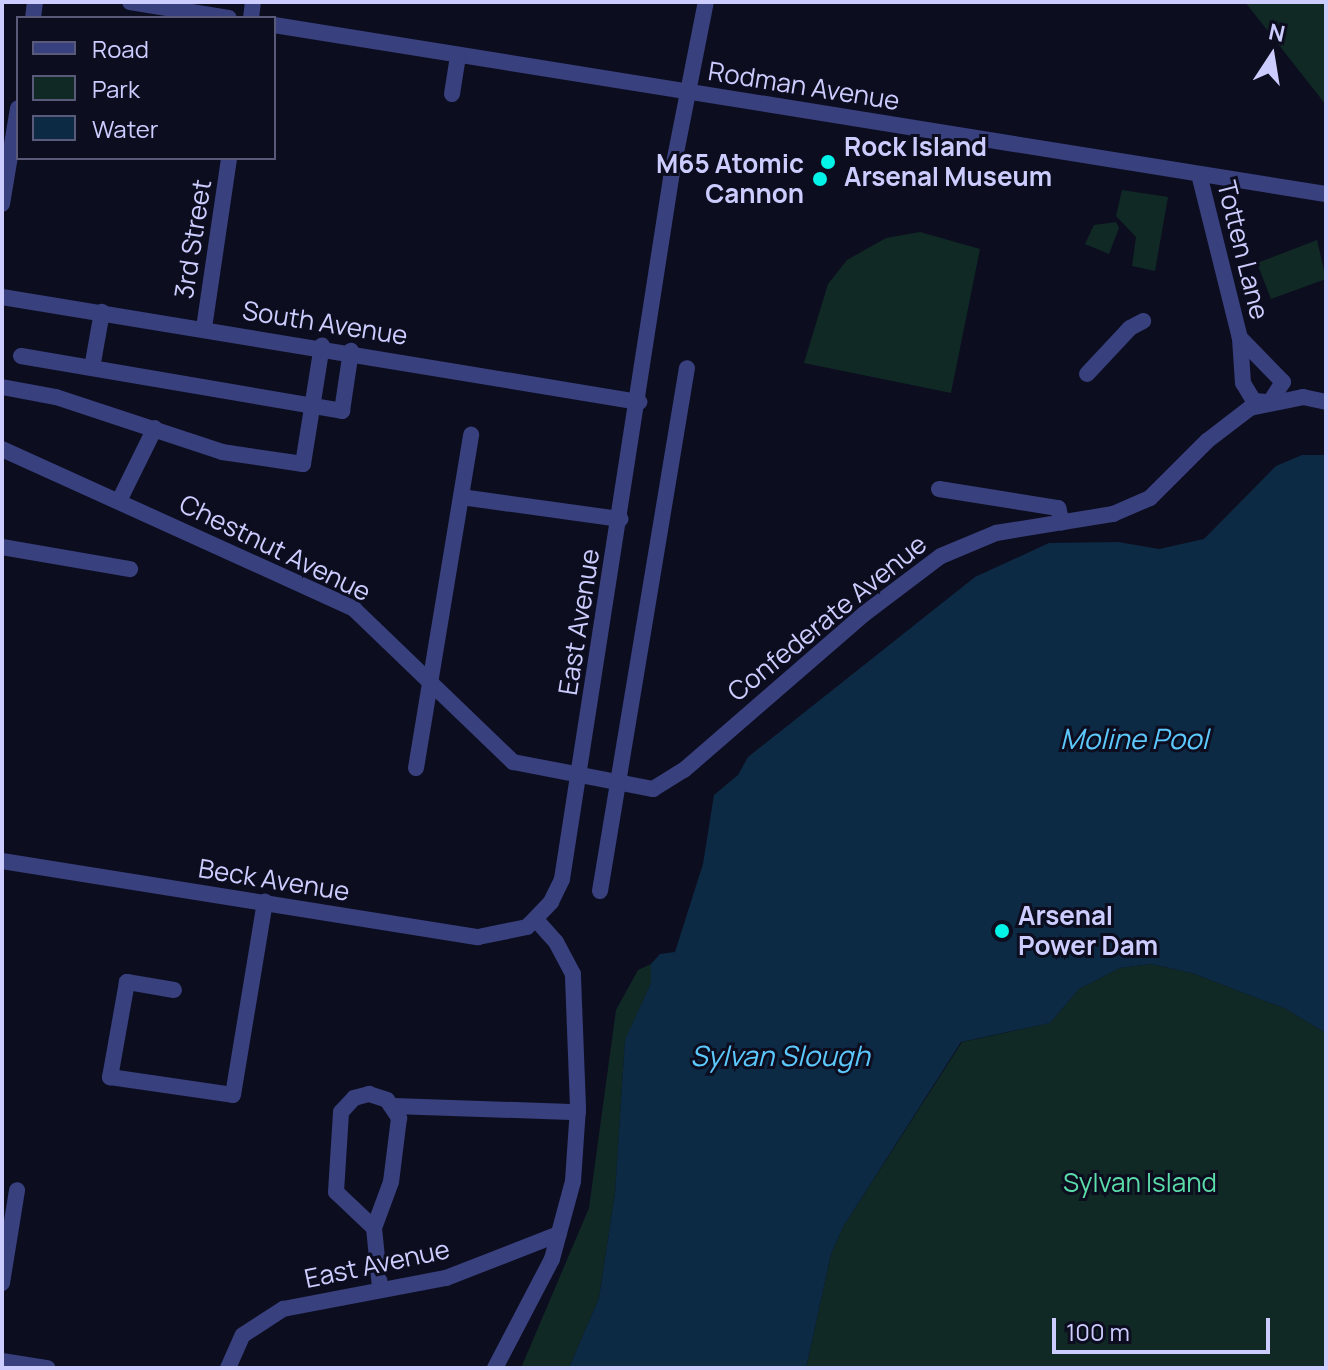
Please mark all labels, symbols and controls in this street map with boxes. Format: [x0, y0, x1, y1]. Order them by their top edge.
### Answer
legend [16, 16, 276, 160]
north arrow [1232, 16, 1312, 96]
text: N [1266, 16, 1288, 49]
text: Road [92, 32, 149, 65]
street label: Rodman Avenue [706, 55, 902, 117]
text: Park [92, 72, 140, 105]
text: Water [92, 112, 159, 145]
place label: Rock Island Arsenal Museum [844, 131, 1052, 192]
place label: M65 Atomic Cannon [656, 148, 804, 210]
marker: Rock Island Arsenal Museum [819, 153, 837, 171]
marker: M65 Atomic Cannon [811, 170, 829, 188]
street label: 3rd Street [168, 177, 218, 301]
street label: Totten Lane [1211, 177, 1275, 323]
street label: South Avenue [240, 295, 410, 351]
street label: Chestnut Avenue [174, 488, 376, 608]
street label: Confederate Avenue [721, 528, 933, 708]
street label: East Avenue [552, 547, 606, 697]
water label: Moline Pool [1060, 721, 1208, 755]
street label: Beck Avenue [196, 853, 352, 907]
place label: Arsenal Power Dam [1018, 900, 1158, 962]
marker: Arsenal Power Dam [993, 922, 1011, 940]
water label: Sylvan Slough [690, 1038, 870, 1072]
park label: Sylvan Island [1063, 1167, 1217, 1199]
street label: East Avenue [302, 1233, 452, 1295]
scale bar [1056, 1302, 1274, 1352]
text: 100 m [1066, 1315, 1130, 1348]

